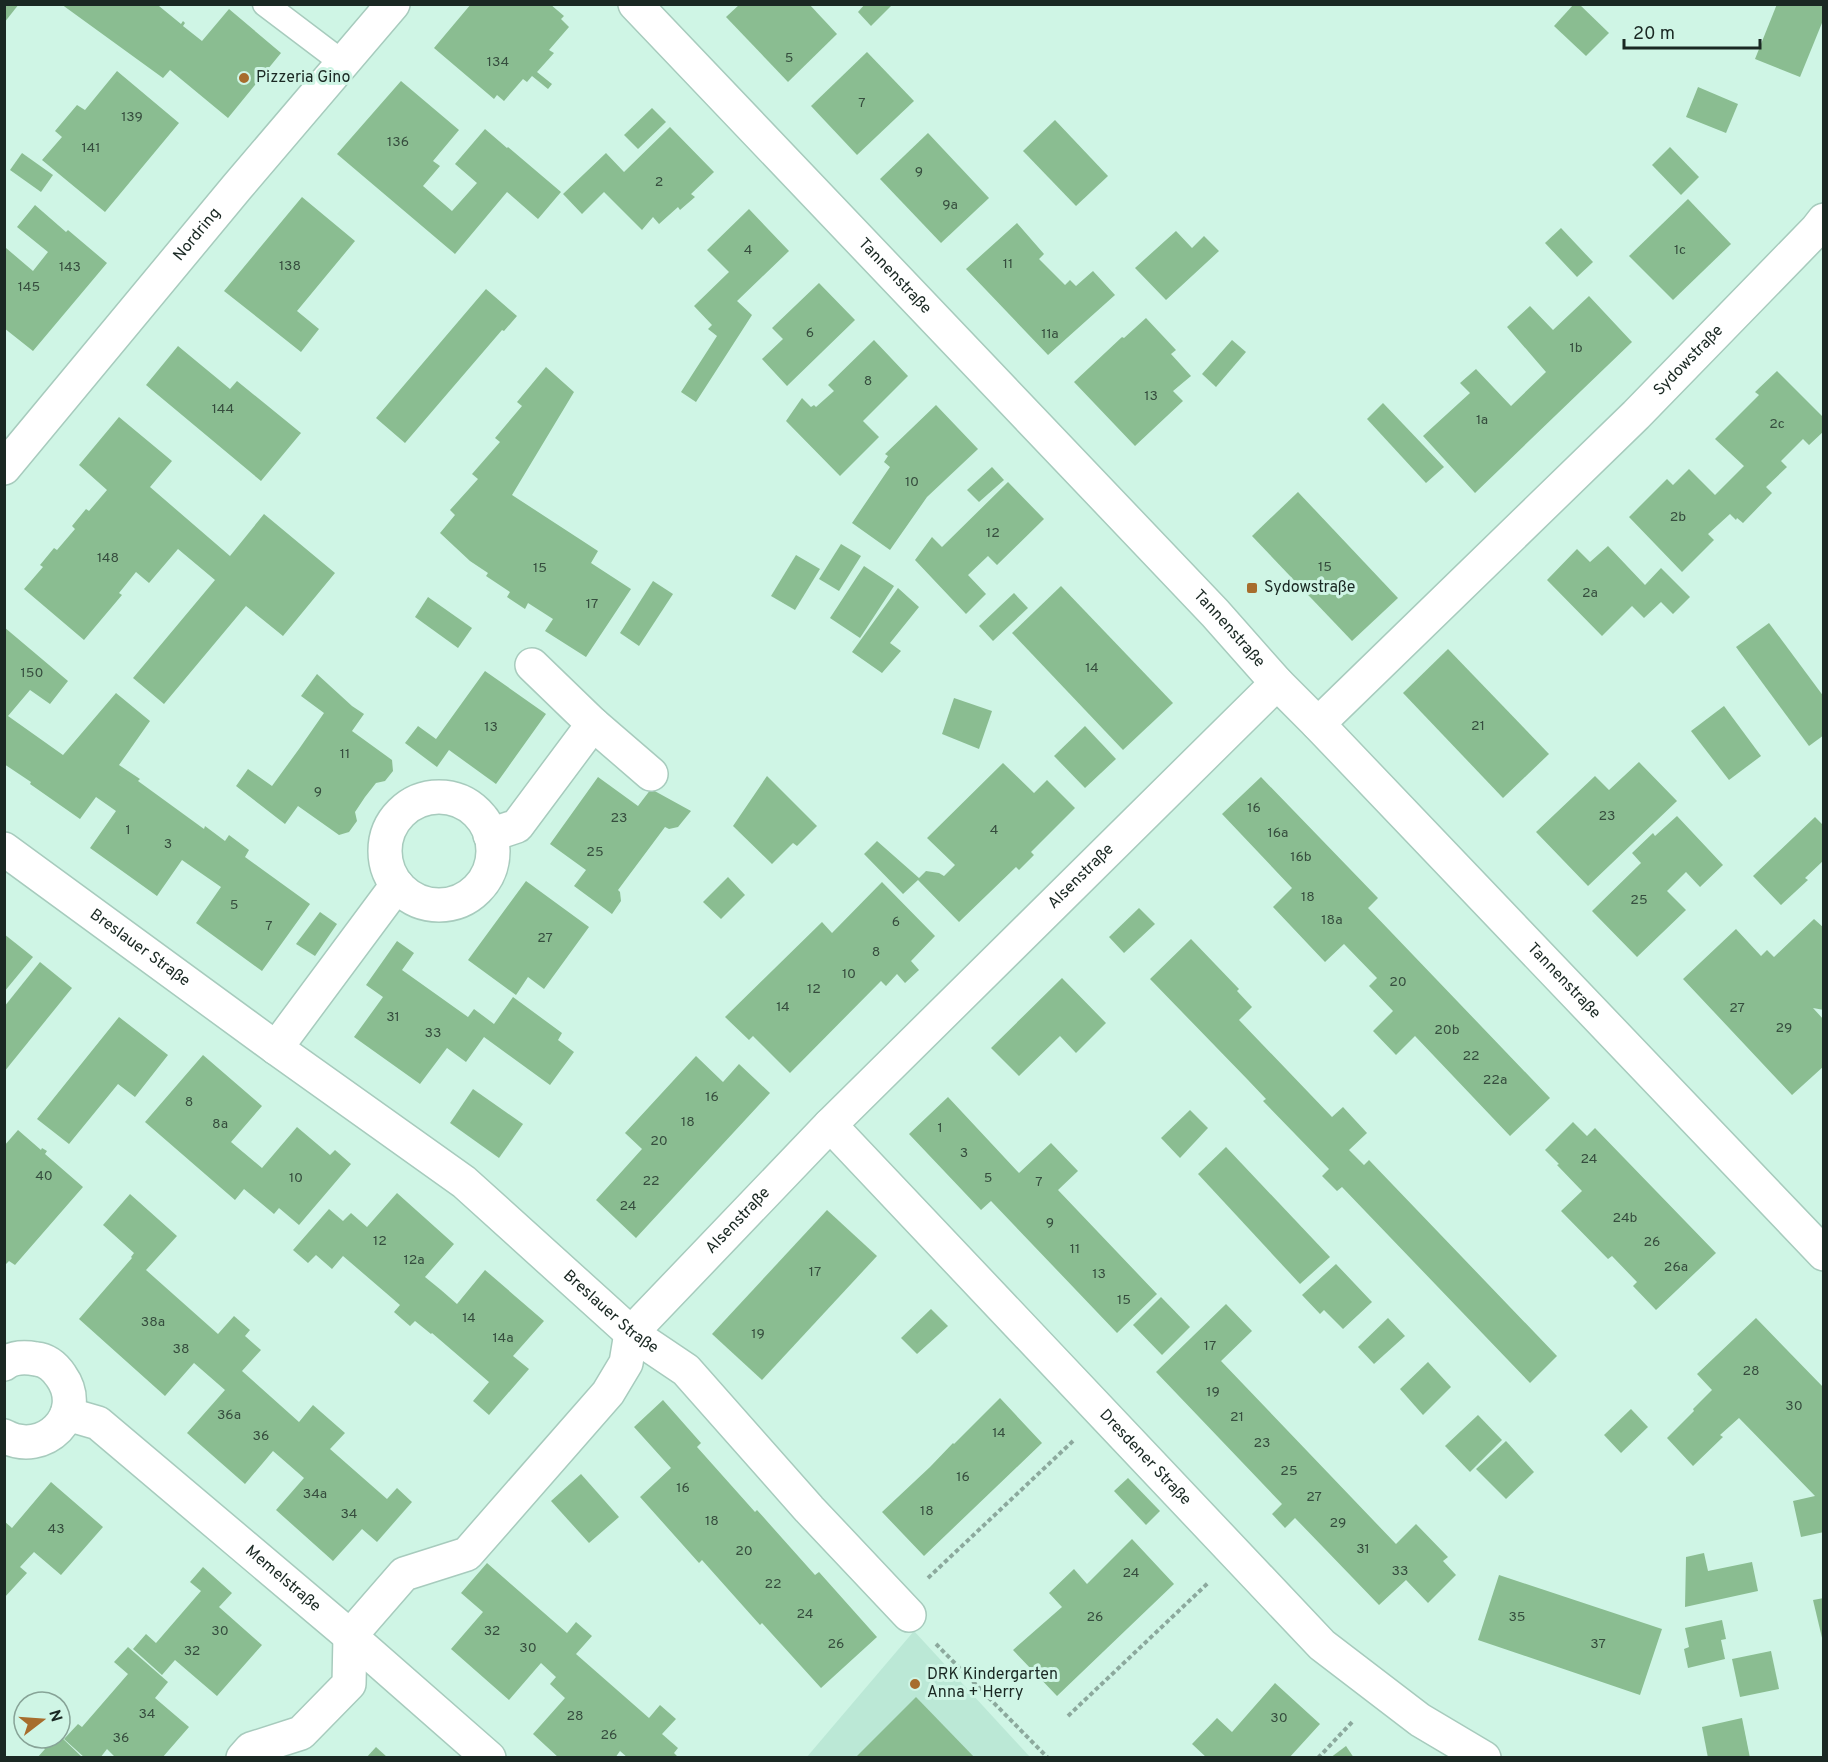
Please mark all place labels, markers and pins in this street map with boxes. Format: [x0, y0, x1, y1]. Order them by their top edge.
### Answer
place label: Pizzeria Gino [256, 68, 351, 88]
marker: Pizzeria Gino [237, 71, 251, 85]
place label: Sydowstraße [1264, 578, 1355, 598]
marker: Sydowstraße [1245, 581, 1259, 595]
place label: DRK Kindergarten Anna + Herry [927, 1665, 1058, 1703]
marker: DRK Kindergarten Anna + Herry [908, 1677, 922, 1691]

